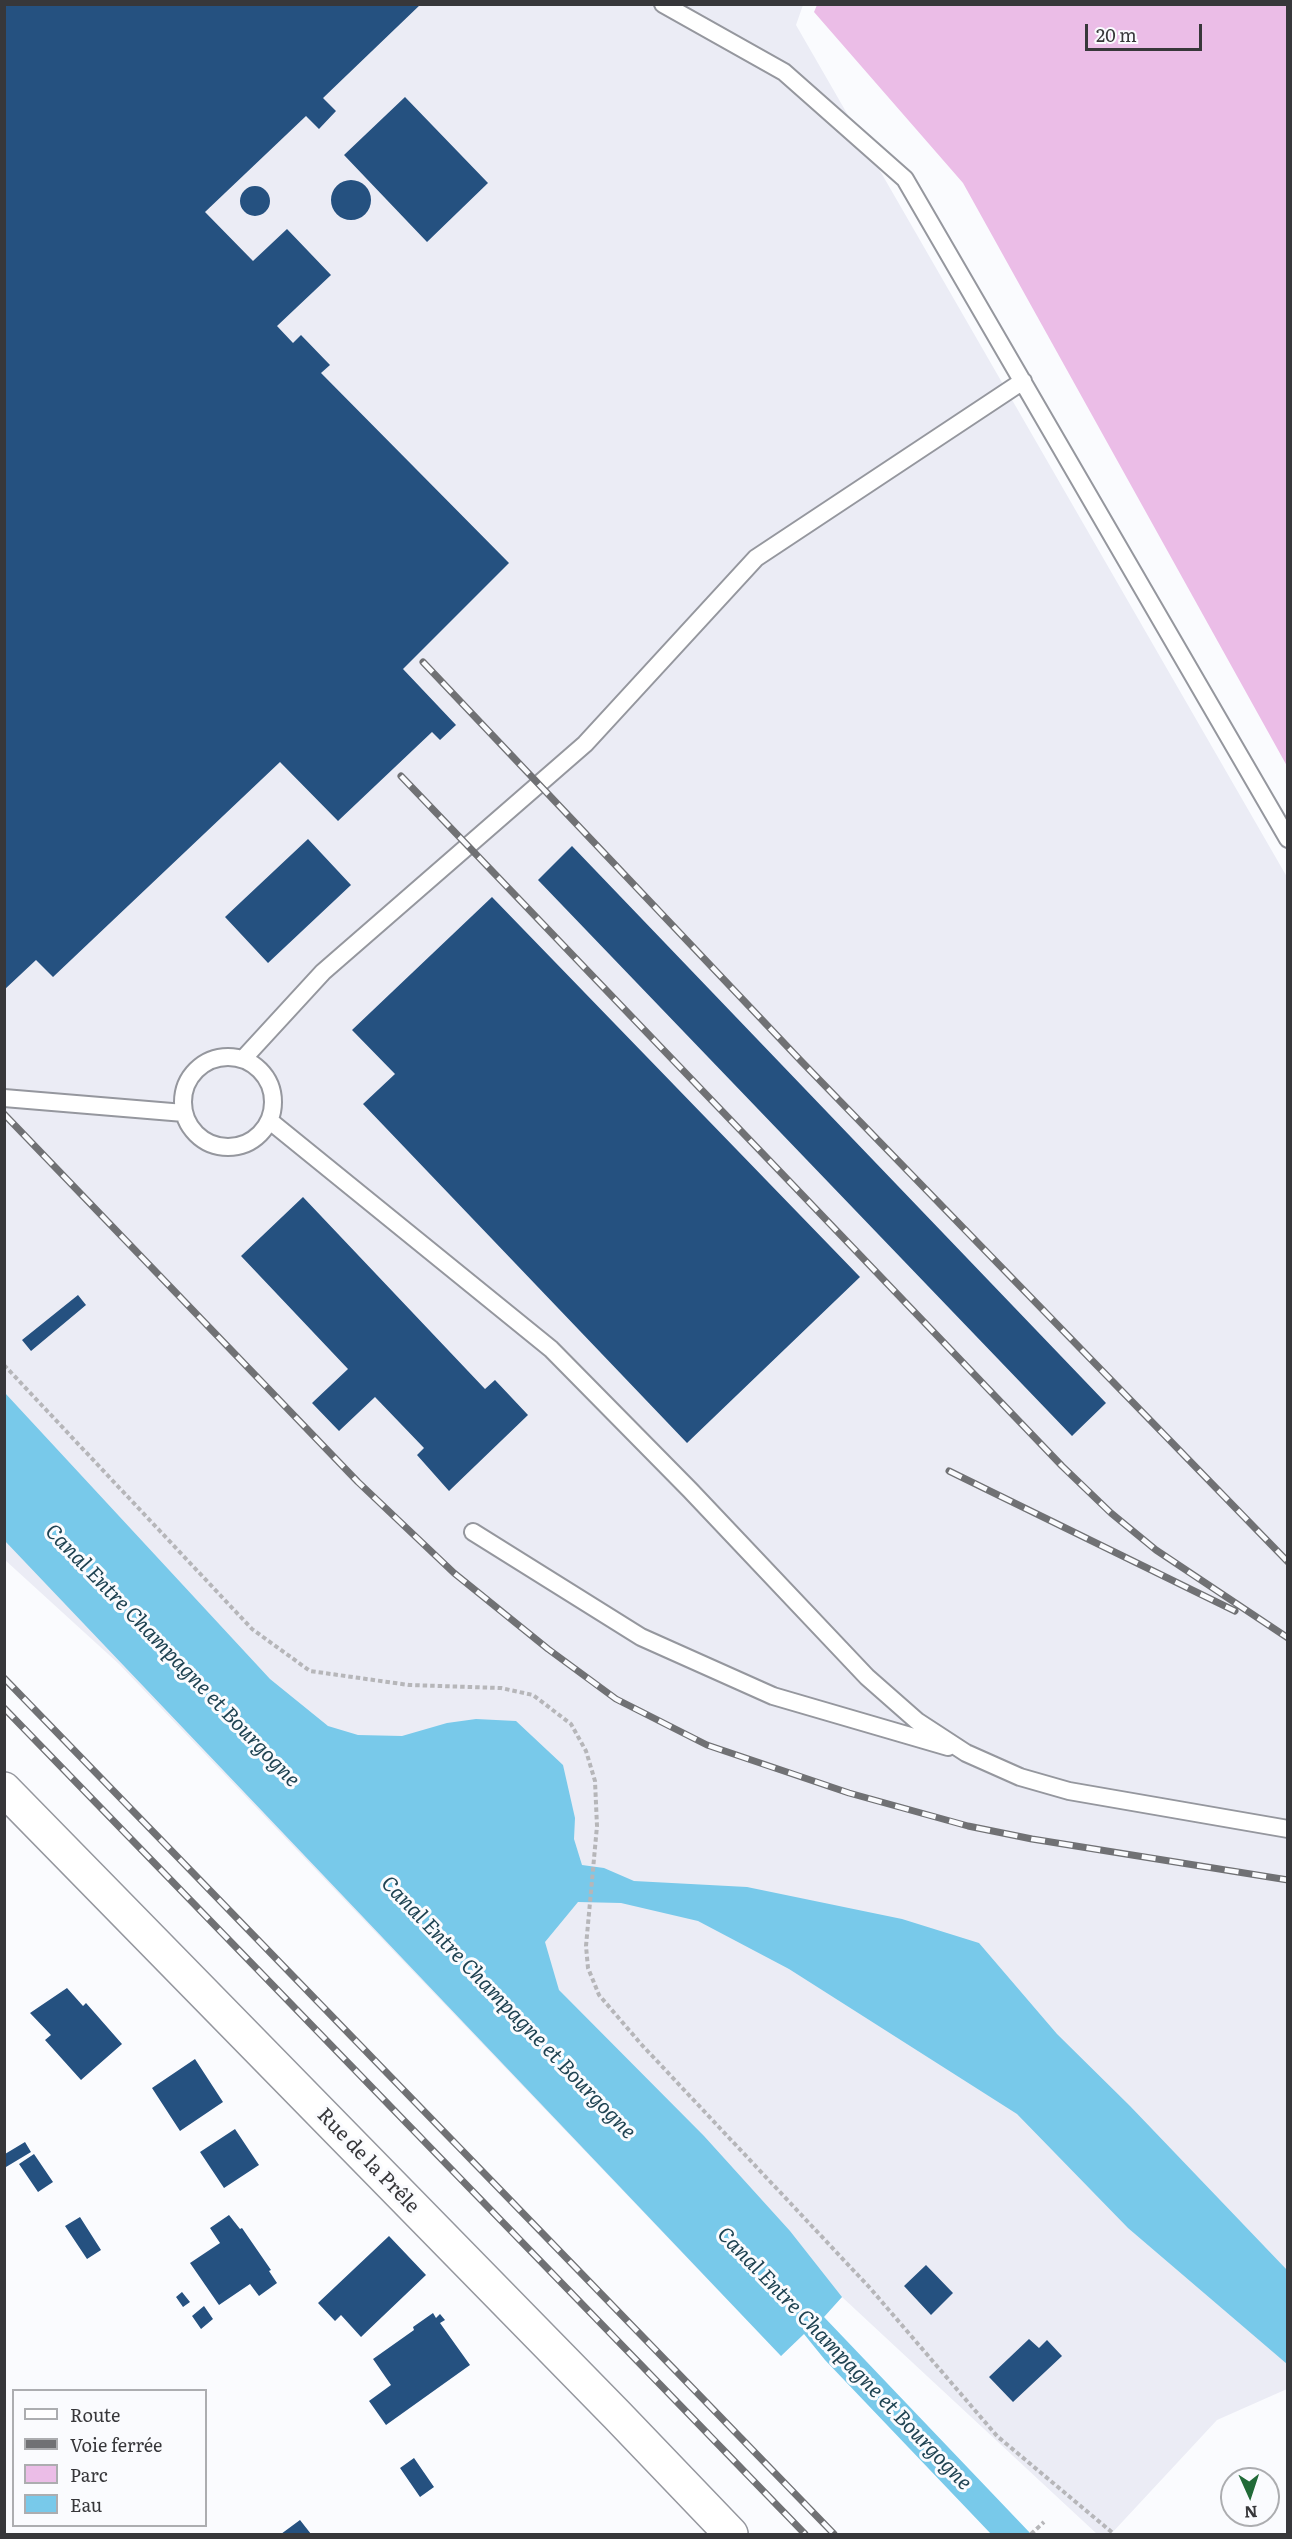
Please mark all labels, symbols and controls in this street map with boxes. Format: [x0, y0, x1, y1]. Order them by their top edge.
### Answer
scale bar [1088, 12, 1205, 50]
text: 20 m [1096, 21, 1137, 48]
water label: Canal Entre Champagne et Bourgogne [39, 1519, 305, 1793]
water label: Canal Entre Champagne et Bourgogne [375, 1871, 641, 2145]
street label: Rue de la Prêle [312, 2103, 424, 2219]
water label: Canal Entre Champagne et Bourgogne [711, 2222, 977, 2496]
legend [12, 2389, 207, 2527]
text: Route [70, 2401, 120, 2428]
text: Voie ferrée [70, 2431, 162, 2458]
text: Parc [70, 2461, 108, 2488]
north arrow [1220, 2467, 1280, 2527]
text: Eau [70, 2491, 102, 2518]
text: N [1243, 2501, 1258, 2525]

